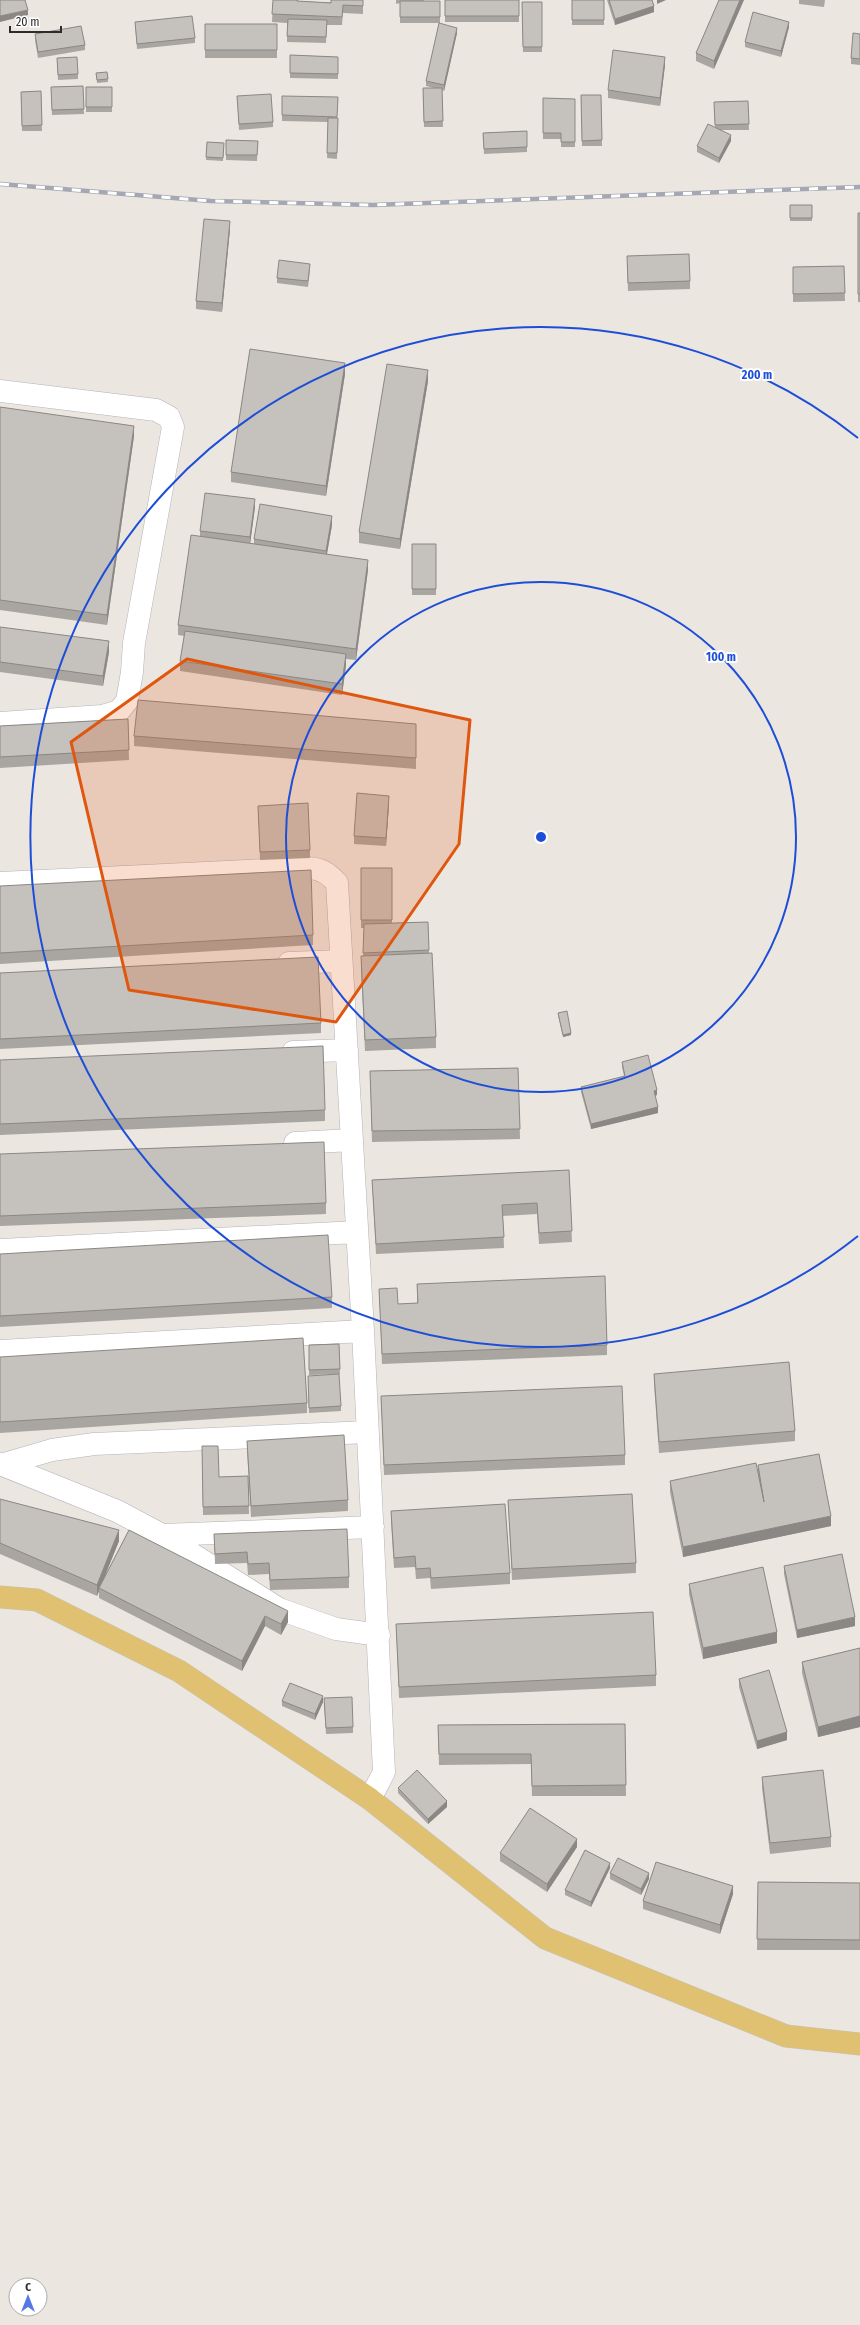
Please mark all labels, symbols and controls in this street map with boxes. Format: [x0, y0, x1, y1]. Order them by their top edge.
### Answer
scale bar [10, 8, 61, 34]
text: 20 m [16, 15, 40, 29]
text: 200 m [741, 368, 772, 382]
text: 100 m [706, 650, 736, 664]
centre of rings [534, 830, 548, 844]
north arrow [8, 2277, 48, 2317]
text: С [25, 2281, 31, 2294]

